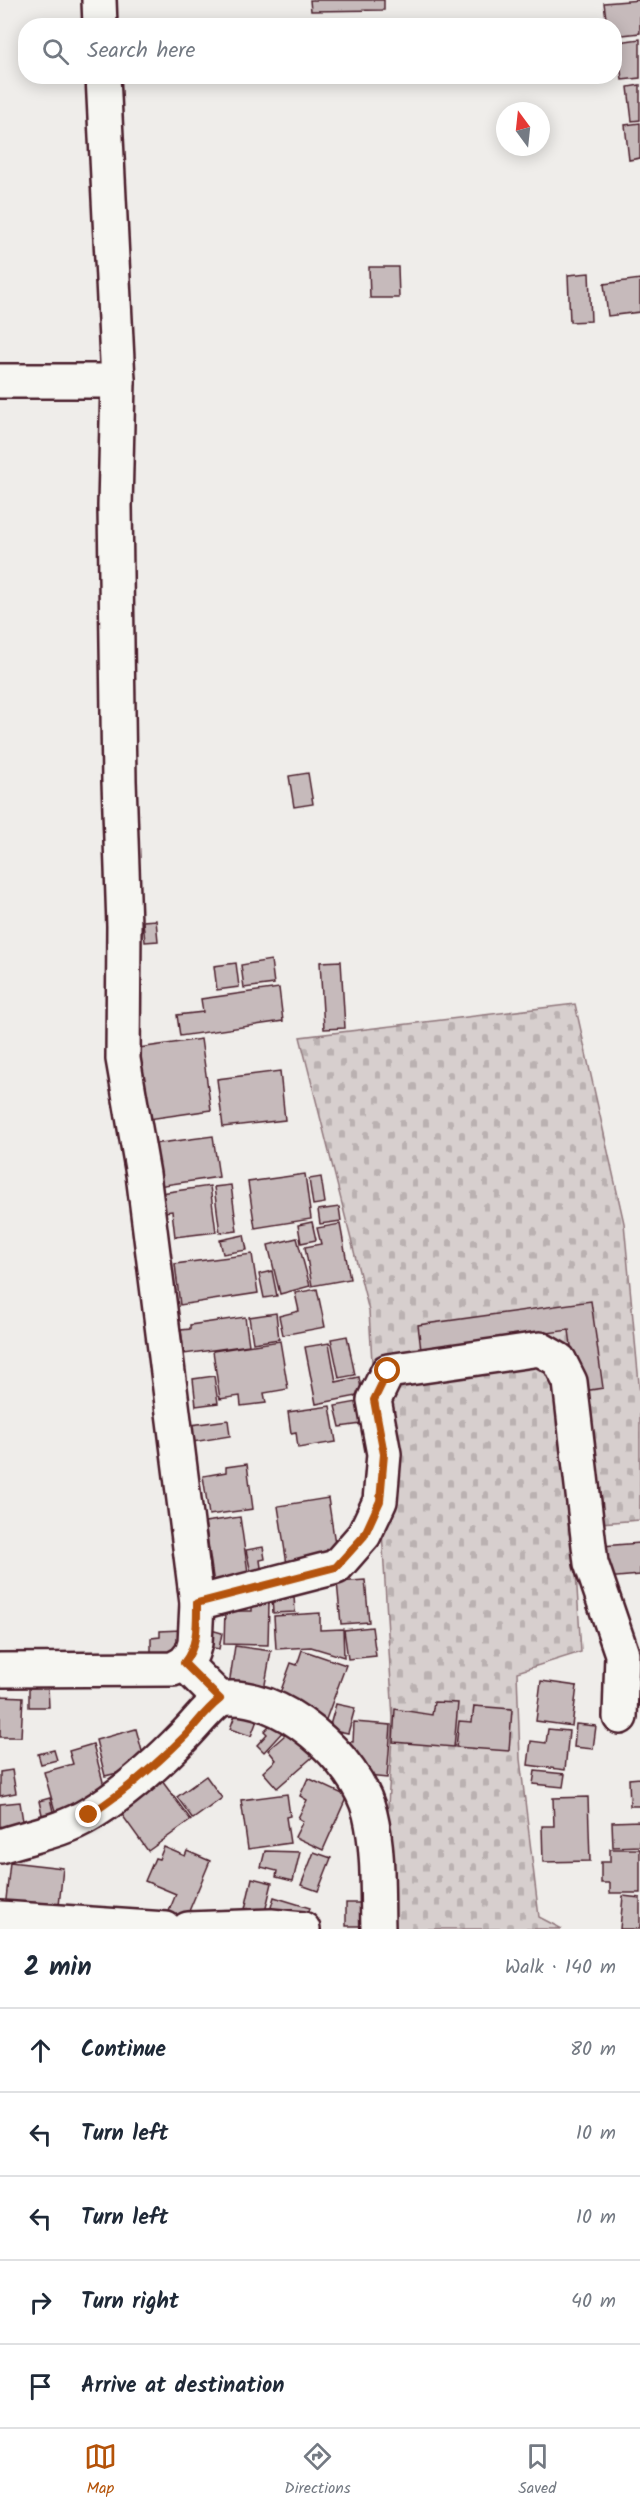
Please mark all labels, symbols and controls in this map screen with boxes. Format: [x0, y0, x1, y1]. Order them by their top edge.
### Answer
search box [18, 18, 622, 84]
text: Search here [87, 34, 195, 69]
icon: search [39, 35, 72, 68]
north arrow [496, 102, 550, 156]
route start [374, 1357, 400, 1383]
route end [75, 1801, 101, 1827]
text: 2 min [24, 1947, 92, 1989]
text: Walk · 140 m [505, 1952, 616, 1984]
text: Continue [81, 2033, 166, 2068]
icon: ahead [24, 2034, 57, 2067]
text: 80 m [570, 2034, 616, 2066]
text: Turn left [81, 2117, 168, 2152]
icon: left [24, 2118, 57, 2151]
text: 10 m [576, 2118, 616, 2150]
text: Turn left [81, 2201, 168, 2236]
icon: left [24, 2202, 57, 2235]
text: 10 m [576, 2202, 616, 2234]
text: Turn right [81, 2285, 179, 2320]
icon: right [24, 2286, 57, 2319]
text: 40 m [571, 2286, 616, 2318]
text: Arrive at destination [81, 2369, 284, 2404]
icon: arrive [24, 2370, 57, 2403]
tab: Map [84, 2440, 117, 2501]
tab: Directions [284, 2440, 351, 2501]
tab: Saved [518, 2440, 556, 2501]

